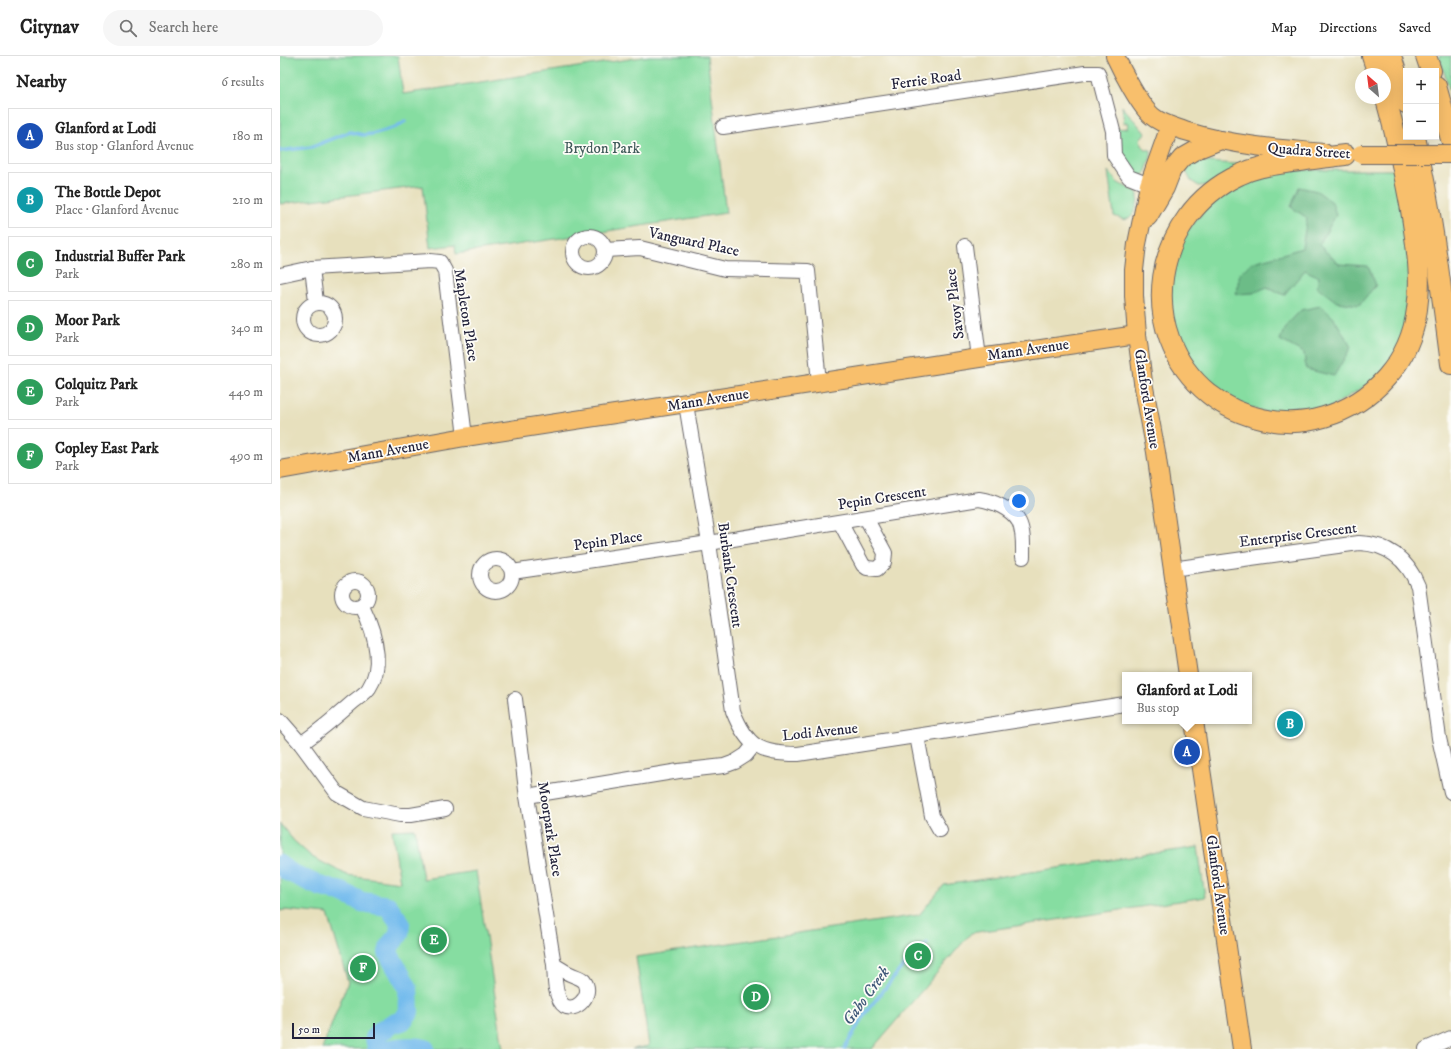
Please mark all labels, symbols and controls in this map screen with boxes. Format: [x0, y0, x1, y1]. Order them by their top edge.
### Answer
search box [103, 10, 383, 46]
text: Citynav [20, 16, 79, 39]
icon: search [117, 17, 139, 39]
text: Search here [149, 18, 218, 37]
text: Map [1271, 19, 1297, 37]
text: Directions [1319, 19, 1377, 37]
text: Saved [1399, 19, 1431, 37]
street label: Ferrie Road [890, 66, 963, 94]
north arrow [1355, 68, 1391, 104]
map controls [1403, 68, 1439, 140]
button: + [1403, 68, 1439, 104]
text: Nearby [16, 71, 66, 93]
text: 6 results [221, 74, 264, 90]
button: − [1403, 104, 1439, 140]
text: Glanford at Lodi [55, 119, 156, 138]
text: A [26, 128, 34, 144]
text: 180 m [232, 128, 263, 144]
text: Bus stop · Glanford Avenue [55, 138, 194, 154]
park label: Brydon Park [564, 139, 640, 158]
street label: Quadra Street [1267, 139, 1351, 163]
text: The Bottle Depot [55, 183, 161, 202]
text: B [26, 192, 34, 208]
text: 210 m [232, 192, 263, 208]
text: Place · Glanford Avenue [55, 202, 179, 218]
street label: Vanguard Place [646, 223, 741, 261]
text: Industrial Buffer Park [55, 247, 185, 266]
text: C [26, 256, 34, 272]
text: 280 m [231, 256, 263, 272]
text: Park [55, 266, 79, 282]
street label: Mapleton Place [449, 267, 483, 363]
street label: Savoy Place [941, 268, 969, 340]
text: Moor Park [55, 311, 120, 330]
text: D [25, 320, 35, 336]
text: 340 m [231, 320, 263, 336]
text: Park [55, 330, 79, 346]
street label: Mann Avenue [986, 335, 1070, 365]
street label: Glanford Avenue [1130, 348, 1164, 450]
text: Colquitz Park [55, 375, 138, 394]
text: E [25, 384, 35, 400]
text: 440 m [228, 384, 263, 400]
street label: Mann Avenue [666, 384, 750, 416]
text: Park [55, 394, 79, 410]
street label: Mann Avenue [346, 435, 430, 467]
text: Copley East Park [55, 439, 159, 458]
text: F [26, 448, 34, 464]
text: 490 m [229, 448, 263, 464]
text: Park [55, 458, 79, 474]
street label: Pepin Crescent [837, 482, 928, 514]
your location [1009, 491, 1029, 511]
street label: Enterprise Crescent [1238, 518, 1358, 552]
street label: Burbank Crescent [713, 521, 747, 629]
street label: Pepin Place [572, 527, 644, 555]
popup [1122, 672, 1252, 724]
text: Glanford at Lodi [1136, 681, 1238, 700]
text: Bus stop [1136, 700, 1179, 716]
pin: B [1277, 709, 1303, 739]
street label: Lodi Avenue [781, 719, 859, 745]
pin: A [1174, 737, 1200, 767]
street label: Moorpark Place [533, 780, 567, 878]
street label: Glanford Avenue [1202, 834, 1234, 936]
pin: E [421, 925, 447, 955]
pin: C [905, 941, 931, 971]
pin: F [350, 953, 376, 983]
water label: Gabo Creek [838, 963, 894, 1029]
pin: D [743, 982, 769, 1012]
scale bar [292, 1021, 375, 1040]
text: 50 m [298, 1023, 320, 1037]

